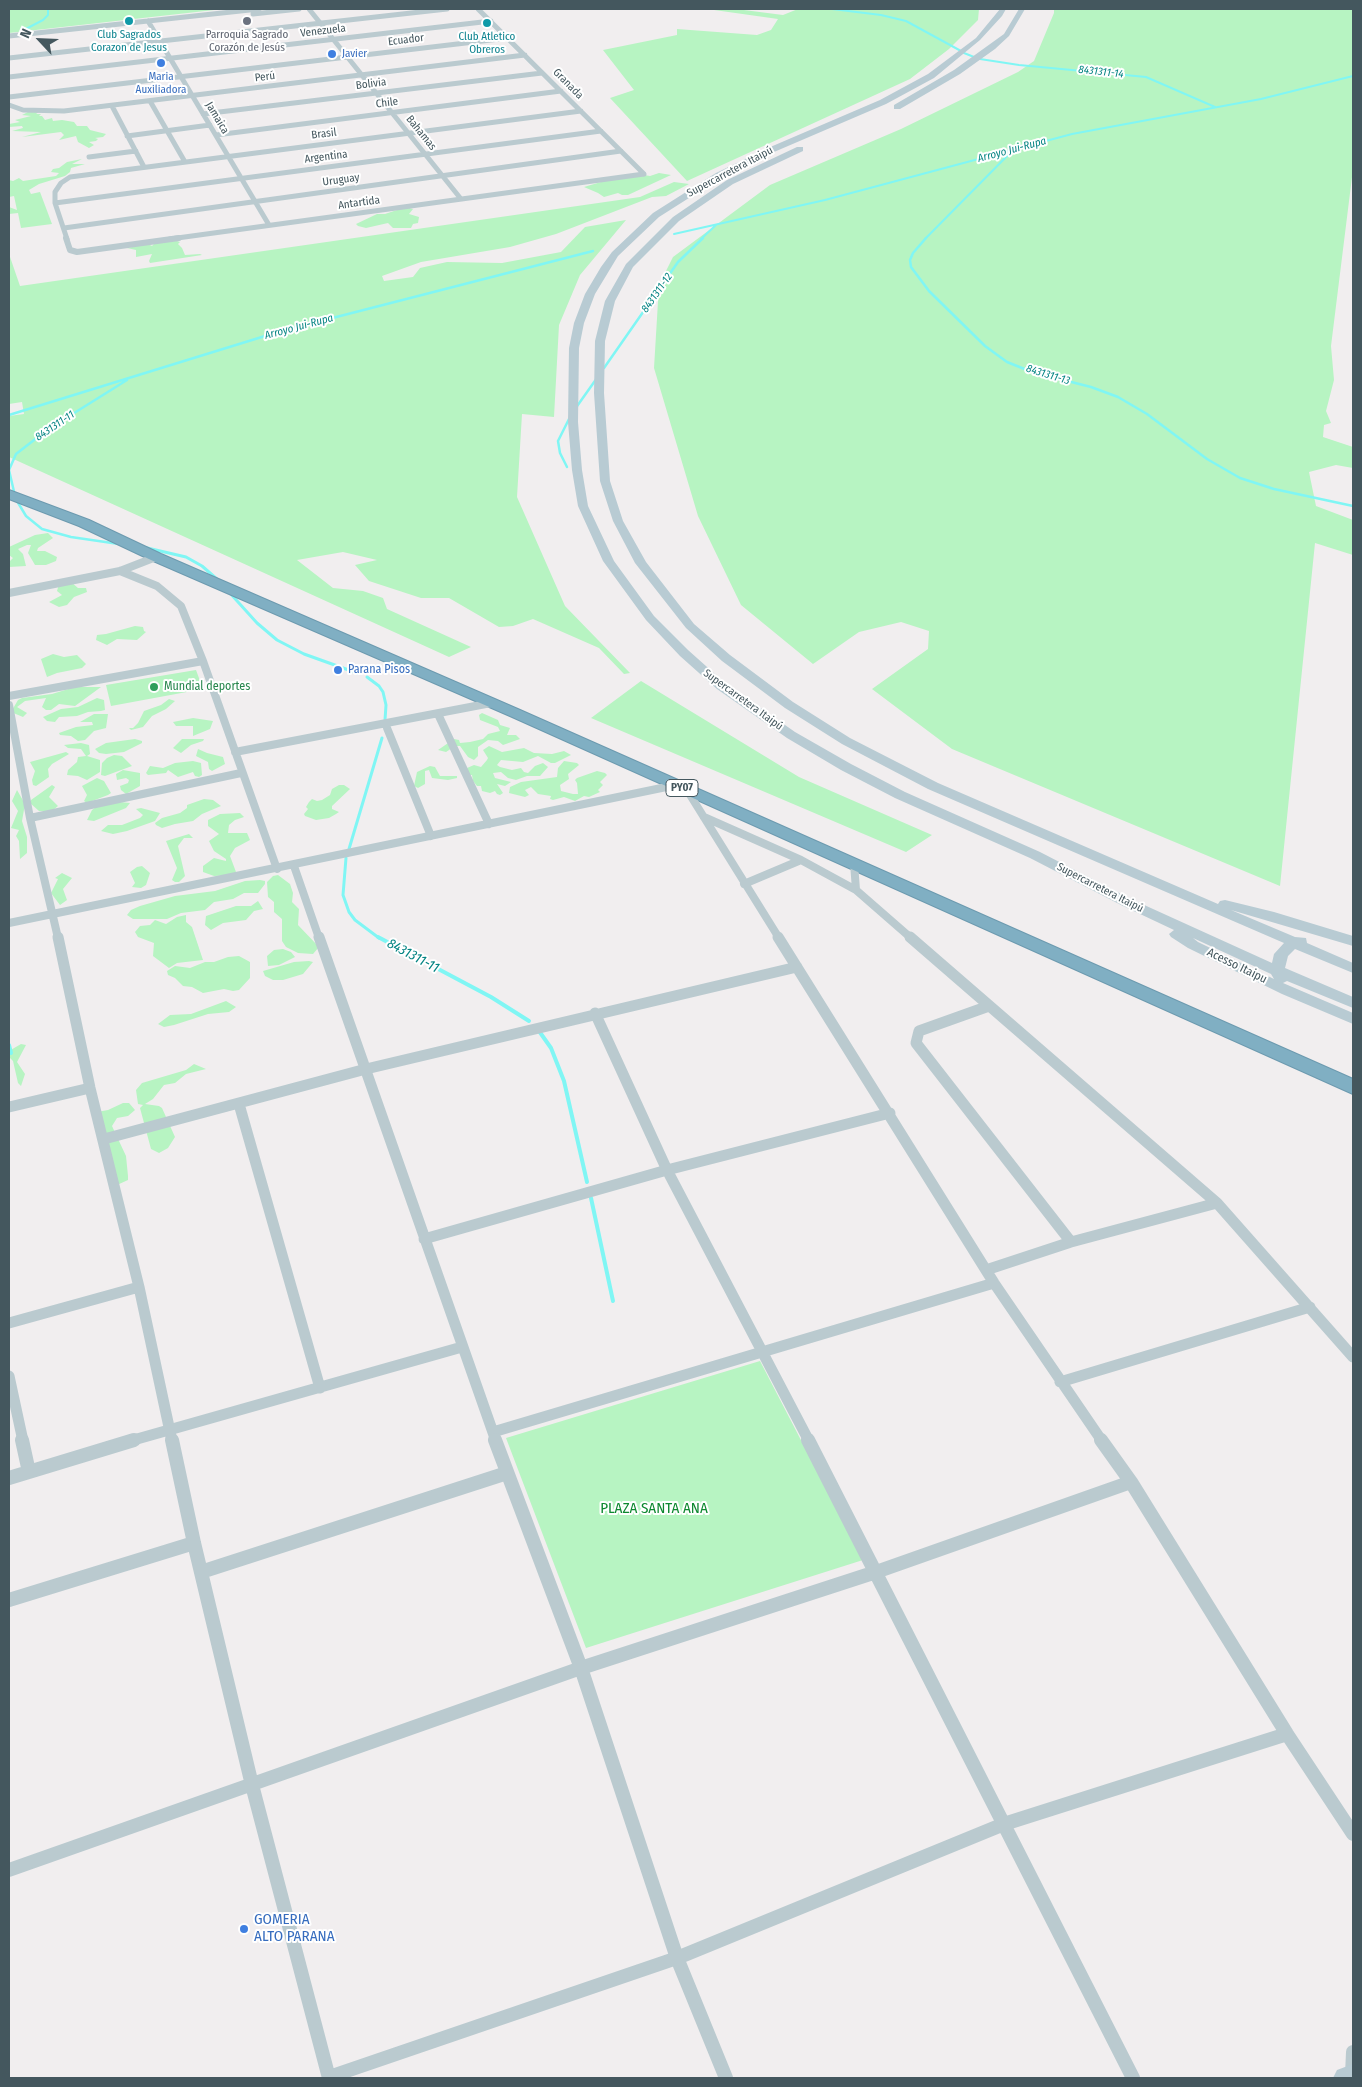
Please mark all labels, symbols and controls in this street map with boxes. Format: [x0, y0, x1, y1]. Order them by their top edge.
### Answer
north arrow [15, 15, 65, 65]
marker: Club Sagrados Corazon de Jesus [123, 15, 135, 27]
marker: Parroquia Sagrado Corazón de Jesús [241, 15, 253, 27]
marker: Club Atletico Obreros [481, 17, 493, 29]
street label: Venezuela [300, 22, 346, 40]
text: N [16, 26, 35, 41]
place label: Club Sagrados Corazon de Jesus [91, 28, 167, 54]
place label: Parroquia Sagrado Corazón de Jesús [206, 28, 288, 54]
place label: Club Atletico Obreros [459, 30, 515, 56]
street label: Ecuador [387, 31, 425, 49]
place label: Javier [342, 47, 367, 61]
marker: Javier [326, 48, 338, 60]
marker: Maria Auxiliadora [155, 57, 167, 69]
water label: 8431311-14 [1078, 63, 1124, 81]
street label: Granada [550, 66, 586, 102]
street label: Perú [254, 69, 276, 85]
place label: Maria Auxiliadora [136, 70, 186, 96]
street label: Bolivia [355, 76, 387, 92]
street label: Chile [375, 95, 399, 111]
street label: Jamaica [202, 100, 232, 136]
street label: Bahamas [403, 113, 439, 153]
street label: Brasil [311, 126, 337, 142]
water label: Arroyo Jui-Rupa [976, 134, 1048, 166]
street label: Supercarretera Itaipú [685, 144, 775, 200]
street label: Argentina [304, 148, 348, 166]
street label: Uruguay [322, 171, 360, 189]
street label: Antartida [337, 194, 381, 212]
water label: 8431311-12 [639, 271, 675, 315]
water label: Arroyo Jui-Rupa [263, 311, 335, 343]
water label: 8431311-13 [1024, 362, 1072, 388]
water label: 8431311-11 [33, 408, 77, 444]
place label: Parana Pisos [348, 663, 410, 677]
marker: Parana Pisos [332, 664, 344, 676]
street label: Supercarretera Itaipú [701, 667, 785, 733]
place label: Mundial deportes [164, 680, 250, 694]
marker: Mundial deportes [148, 681, 160, 693]
road number: PY07 [666, 780, 698, 796]
street label: Supercarretera Itaipú [1055, 860, 1145, 916]
water label: 8431311-11 [384, 935, 442, 977]
street label: Acesso Itaipu [1205, 945, 1269, 987]
park label: PLAZA SANTA ANA [600, 1500, 708, 1518]
place label: GOMERIA ALTO PARANA [254, 1911, 335, 1946]
marker: GOMERIA ALTO PARANA [238, 1923, 250, 1935]

